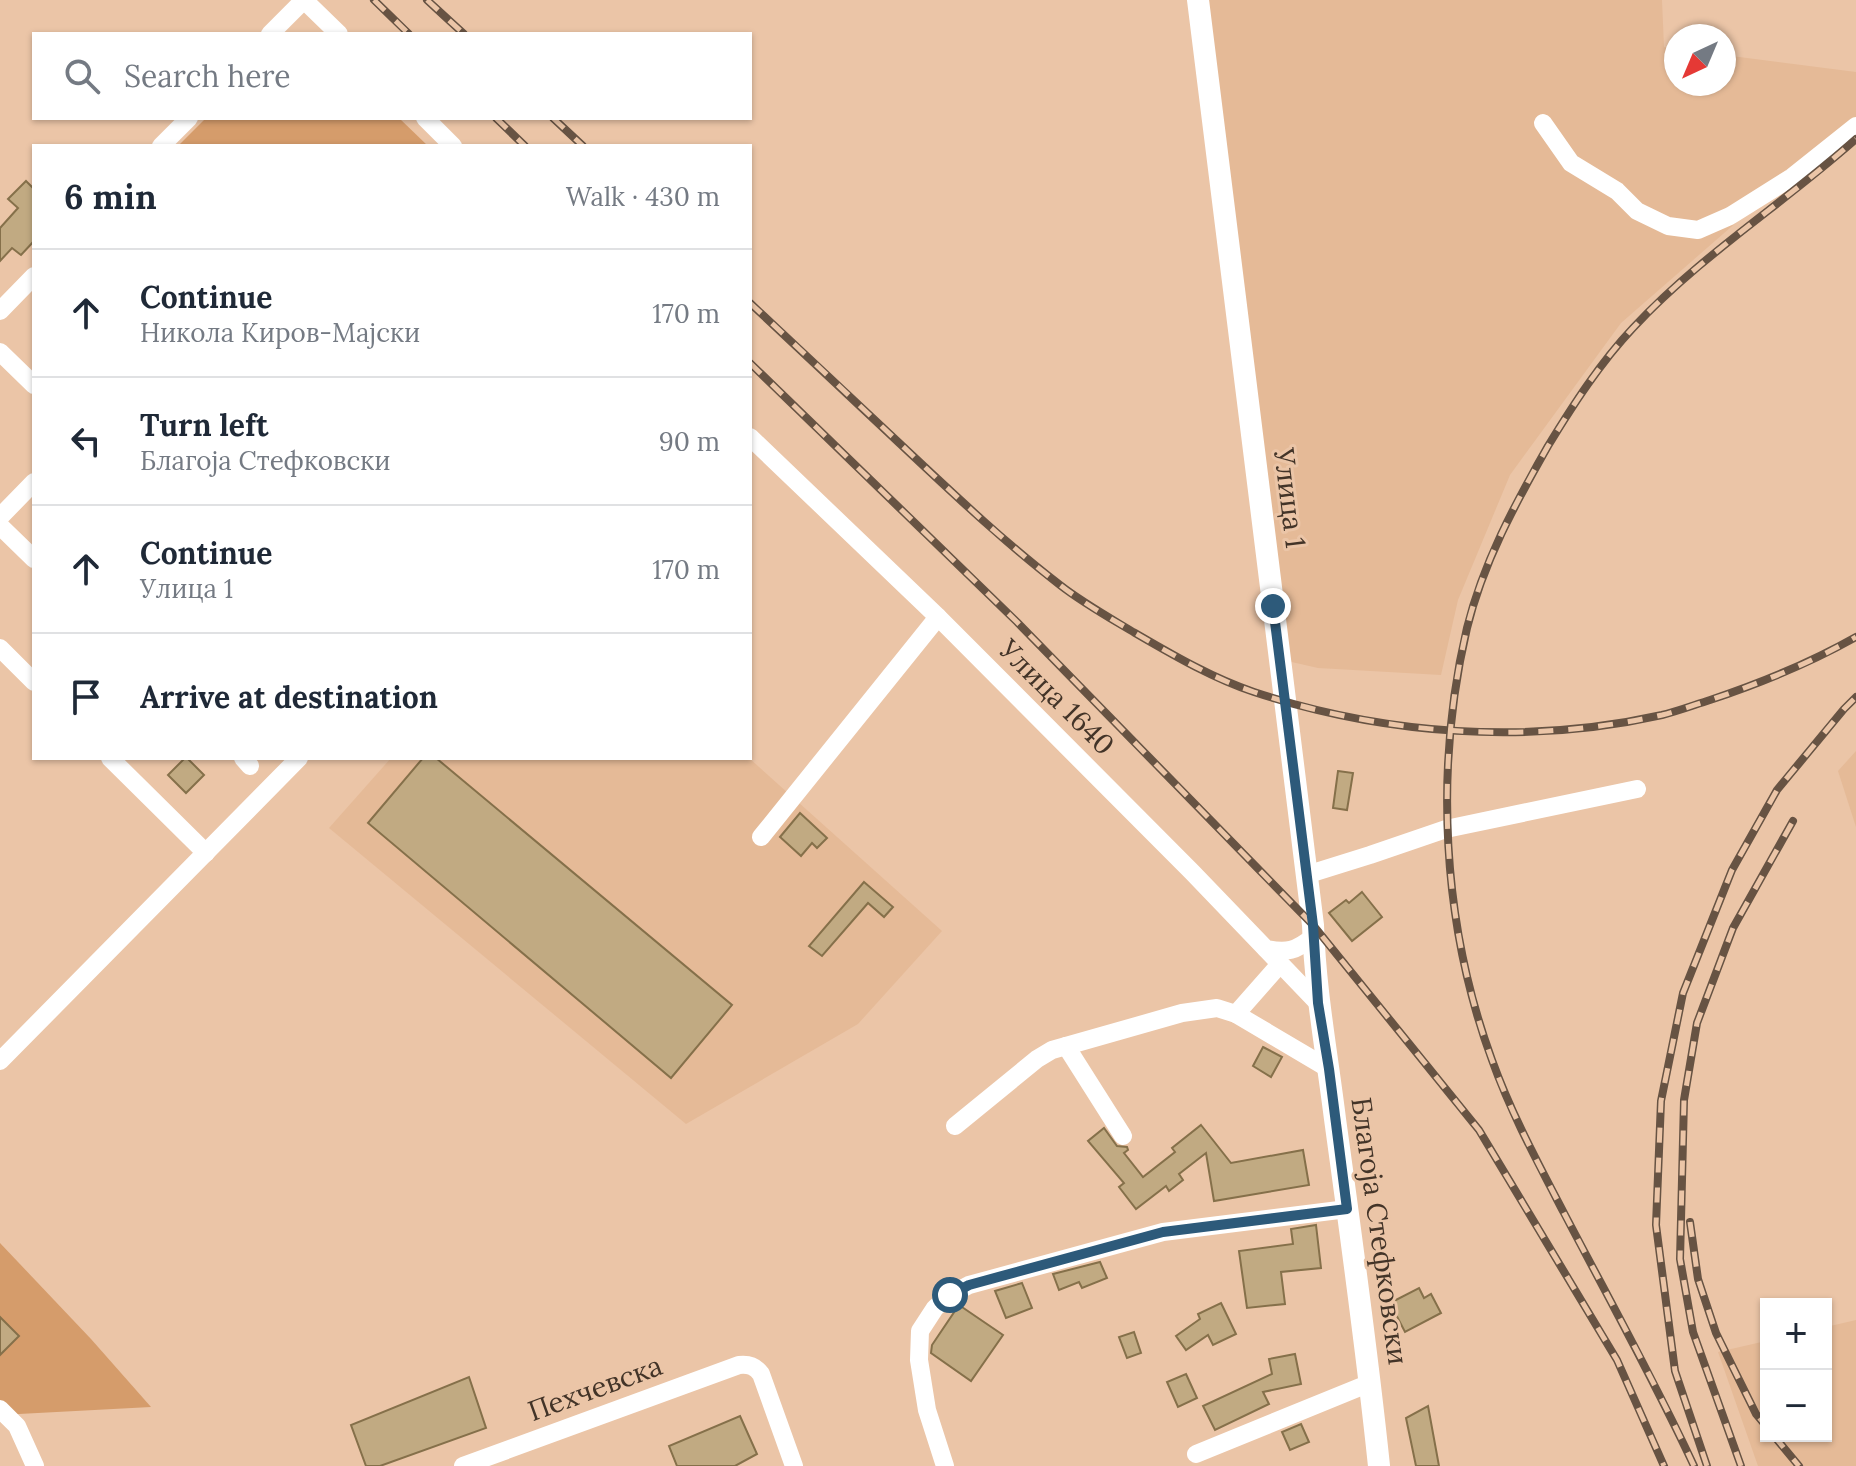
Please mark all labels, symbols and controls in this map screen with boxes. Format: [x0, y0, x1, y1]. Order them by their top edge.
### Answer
north arrow [1664, 24, 1736, 96]
search box [32, 32, 752, 120]
icon: search [60, 54, 104, 98]
text: Search here [124, 57, 291, 95]
text: 6 min [64, 175, 157, 218]
text: Walk · 430 m [566, 180, 720, 213]
text: Continue [140, 278, 272, 316]
icon: ahead [64, 291, 108, 335]
text: 170 m [652, 297, 720, 330]
text: Никола Киров-Мајски [140, 316, 420, 349]
text: Turn left [140, 406, 268, 444]
icon: left [64, 419, 108, 463]
text: 90 m [659, 425, 720, 458]
text: Благоја Стефковски [140, 444, 391, 477]
street label: Улица 1 [1266, 445, 1314, 550]
text: Continue [140, 534, 272, 572]
icon: ahead [64, 547, 108, 591]
text: 170 m [652, 553, 720, 586]
text: Улица 1 [140, 572, 233, 605]
route end [1255, 588, 1291, 624]
street label: Улица 1640 [991, 631, 1122, 762]
icon: arrive [64, 675, 108, 719]
text: Arrive at destination [140, 678, 438, 716]
street label: Благоја Стефковски [1343, 1095, 1417, 1367]
route start [932, 1277, 968, 1313]
map controls [1760, 1298, 1832, 1442]
button: + [1760, 1298, 1832, 1370]
street label: Пехчевска [523, 1347, 667, 1429]
button: − [1760, 1370, 1832, 1442]

